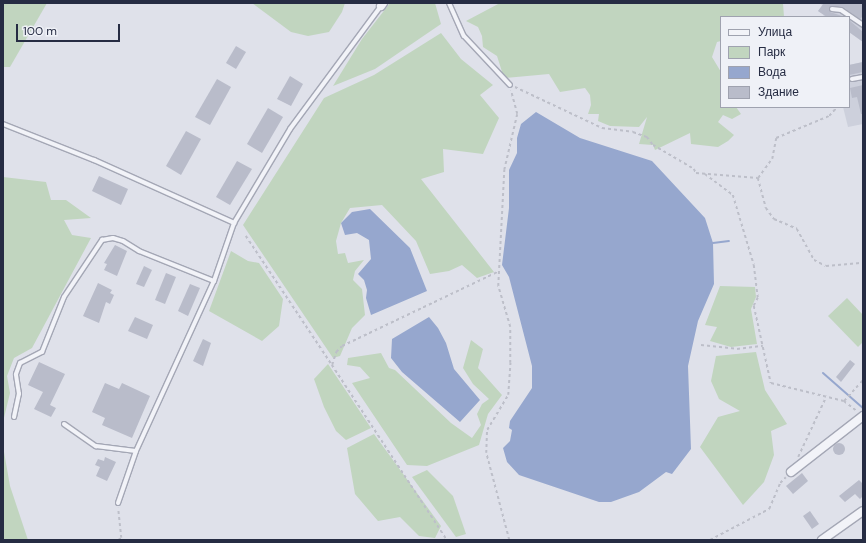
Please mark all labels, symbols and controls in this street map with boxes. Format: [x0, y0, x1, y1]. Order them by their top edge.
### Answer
scale bar [18, 16, 122, 42]
legend [720, 16, 850, 108]
text: 100 m [23, 23, 57, 39]
text: Улица [758, 24, 792, 40]
text: Парк [758, 44, 785, 60]
text: Вода [758, 64, 786, 80]
text: Здание [758, 84, 799, 100]

